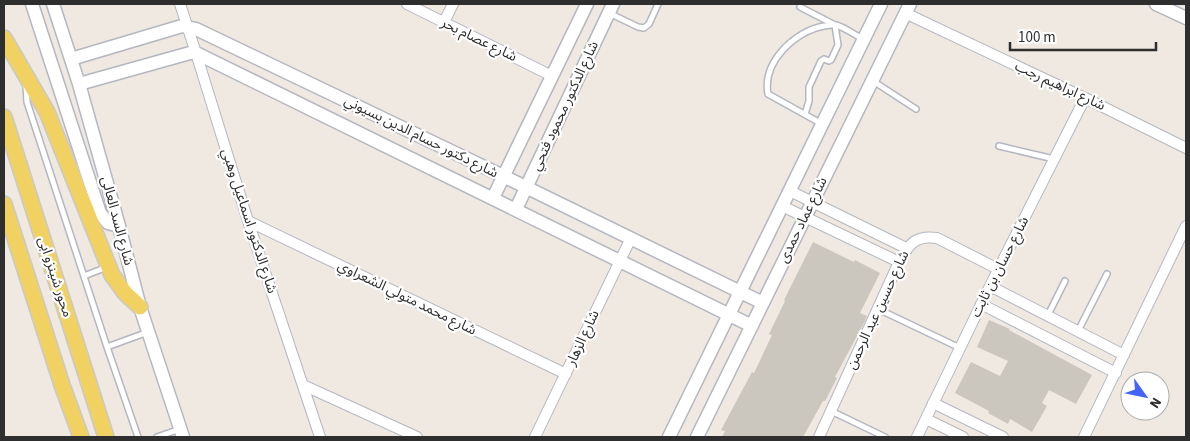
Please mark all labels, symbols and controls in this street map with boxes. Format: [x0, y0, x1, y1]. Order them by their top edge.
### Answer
street label: شارع عصام بحر [437, 13, 520, 67]
scale bar [1010, 20, 1156, 52]
text: 100 m [1018, 27, 1056, 48]
street label: شارع الدكتور محمود فتحي [526, 38, 604, 174]
street label: شارع ابراهيم رجب [1011, 56, 1109, 116]
street label: شارع دكتور حسام الدين بسيوني [340, 91, 501, 183]
street label: شارع الدكتور اسماعيل وهبي [216, 146, 282, 296]
street label: شارع السد العالى [95, 174, 139, 268]
street label: شارع عماد حمدى [774, 174, 832, 266]
street label: شارع حسان بن ثابت [966, 213, 1034, 321]
street label: محور شينزو ابى [33, 234, 77, 320]
street label: شارع حسين عبد الرحمن [842, 247, 914, 373]
street label: شارع محمد متولي الشعراوي [334, 256, 480, 341]
street label: شارع الزهار [561, 307, 605, 370]
north arrow [1120, 371, 1170, 421]
text: N [1144, 393, 1166, 412]

